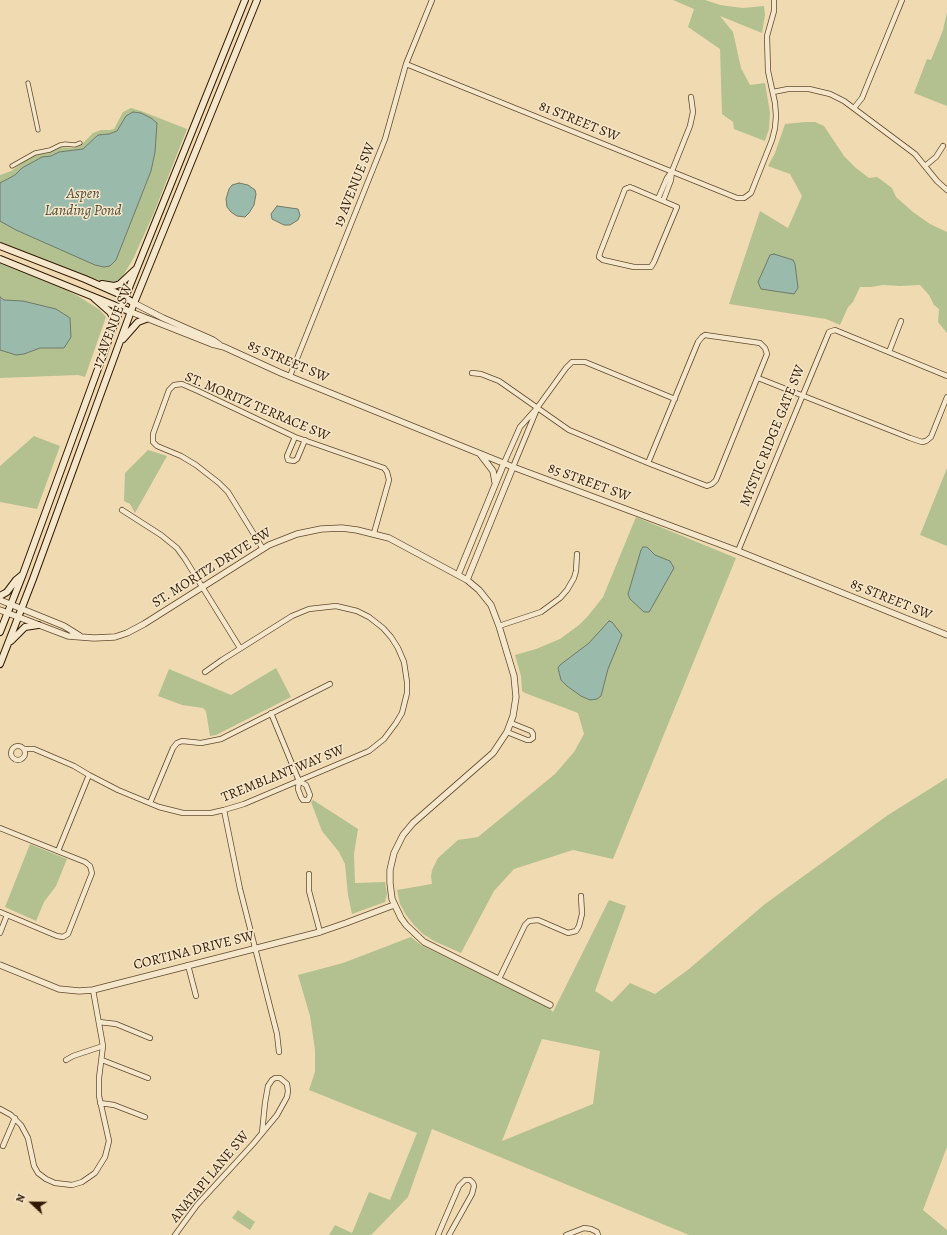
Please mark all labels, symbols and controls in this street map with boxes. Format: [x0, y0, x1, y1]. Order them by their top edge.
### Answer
street label: 81 STREET SW [536, 98, 622, 146]
street label: 19 AVENUE SW [330, 140, 380, 230]
water label: Aspen Landing Pond [45, 185, 121, 220]
street label: 17 AVENUE SW [89, 281, 137, 371]
street label: 85 STREET SW [245, 337, 331, 387]
street label: MYSTIC RIDGE GATE SW [737, 363, 809, 509]
street label: ST. MORITZ TERRACE SW [182, 369, 332, 445]
street label: 85 STREET SW [545, 460, 633, 506]
street label: ST. MORITZ DRIVE SW [149, 524, 275, 612]
street label: 85 STREET SW [848, 576, 934, 624]
street label: TREMBLANT WAY SW [219, 742, 347, 806]
street label: CORTINA DRIVE SW [132, 928, 256, 974]
street label: ANATAPI LANE SW [167, 1128, 253, 1226]
north arrow [12, 1183, 52, 1223]
text: N [12, 1192, 29, 1205]

